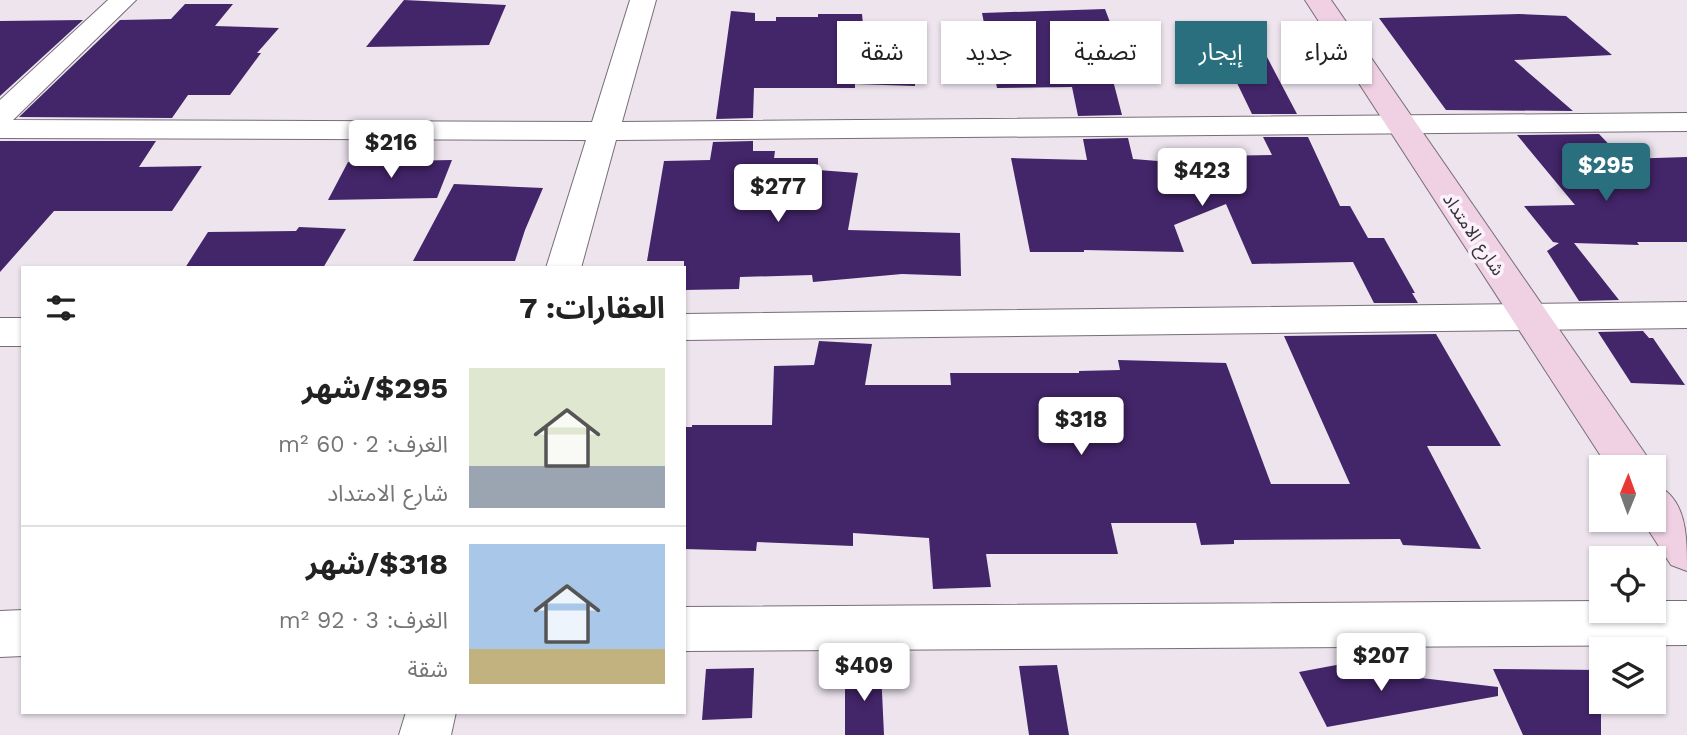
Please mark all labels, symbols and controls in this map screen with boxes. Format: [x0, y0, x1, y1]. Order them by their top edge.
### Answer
chip: شقة [837, 21, 927, 84]
chip: جديد [941, 21, 1036, 84]
chip: تصفية [1050, 21, 1161, 84]
chip: إيجار [1175, 21, 1267, 84]
chip: شراء [1281, 21, 1372, 84]
pin: $216 [350, 120, 432, 180]
text: $216 [365, 129, 417, 156]
pin: $295 [1565, 144, 1647, 203]
pin: $423 [1161, 148, 1243, 208]
text: $295 [1578, 152, 1634, 179]
text: $423 [1174, 157, 1230, 184]
pin: $277 [737, 164, 819, 224]
text: $277 [750, 173, 806, 200]
street label: شارع الامتداد [1436, 189, 1509, 281]
icon: filters [42, 289, 80, 327]
text: العقارات: 7 [519, 290, 665, 325]
text: $295/شهر [302, 370, 448, 405]
icon: home [525, 396, 609, 480]
pin: $318 [1040, 398, 1122, 457]
text: $318 [1055, 406, 1107, 433]
text: الغرف: 2 · 60 m² [278, 431, 448, 458]
north arrow [1589, 455, 1666, 532]
map controls [1589, 455, 1666, 714]
text: شارع الامتداد [327, 480, 448, 507]
text: $318/شهر [306, 546, 448, 581]
button: locate [1589, 546, 1666, 623]
icon: home [525, 572, 609, 656]
text: الغرف: 3 · 92 m² [279, 607, 448, 634]
pin: $207 [1340, 634, 1422, 693]
button: layers [1589, 637, 1666, 714]
text: $207 [1353, 642, 1409, 669]
pin: $409 [823, 644, 905, 703]
text: $409 [835, 652, 893, 679]
text: شقة [407, 656, 448, 683]

